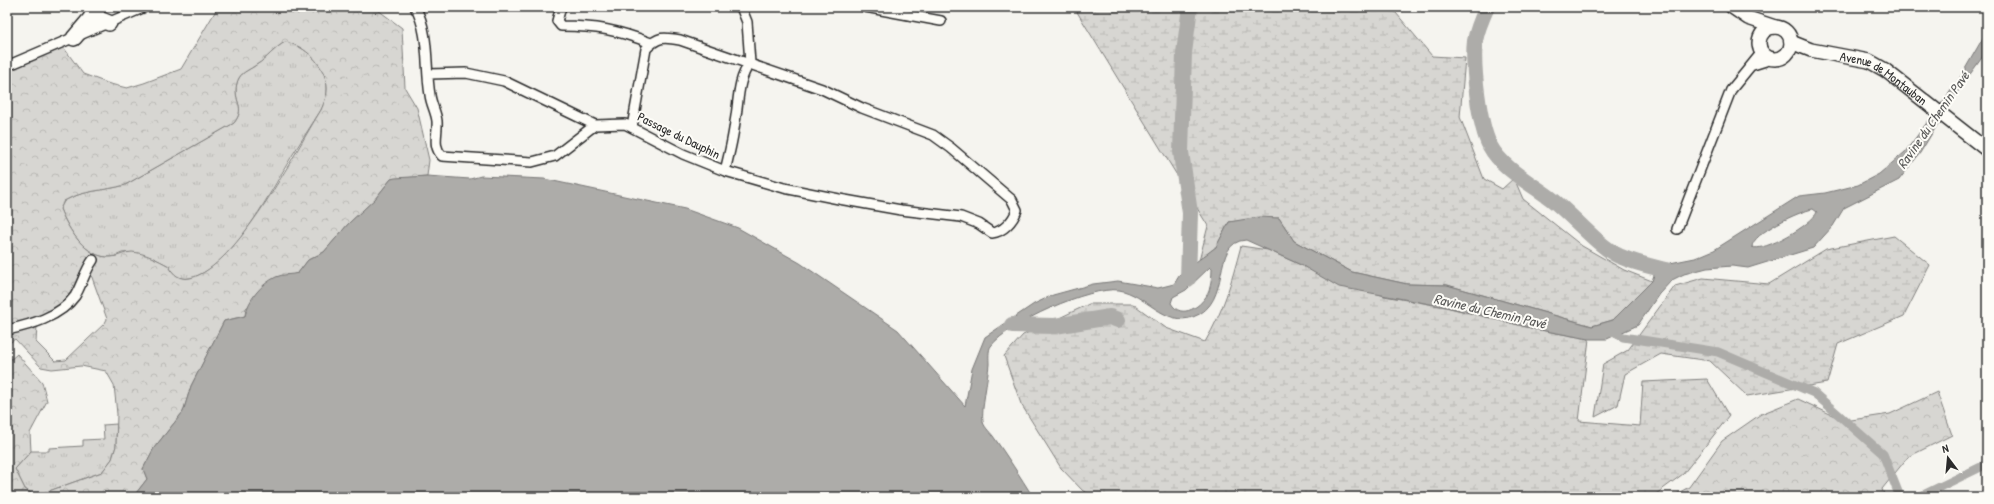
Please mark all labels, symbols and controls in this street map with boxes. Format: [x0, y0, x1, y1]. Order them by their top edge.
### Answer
street label: Avenue de Montauban [1839, 47, 1931, 109]
water label: Ravine du Chemin Pavé [1892, 66, 1974, 172]
street label: Passage du Dauphin [635, 107, 723, 163]
water label: Ravine du Chemin Pavé [1432, 288, 1550, 333]
north arrow [1928, 438, 1968, 478]
text: N [1940, 441, 1950, 456]

